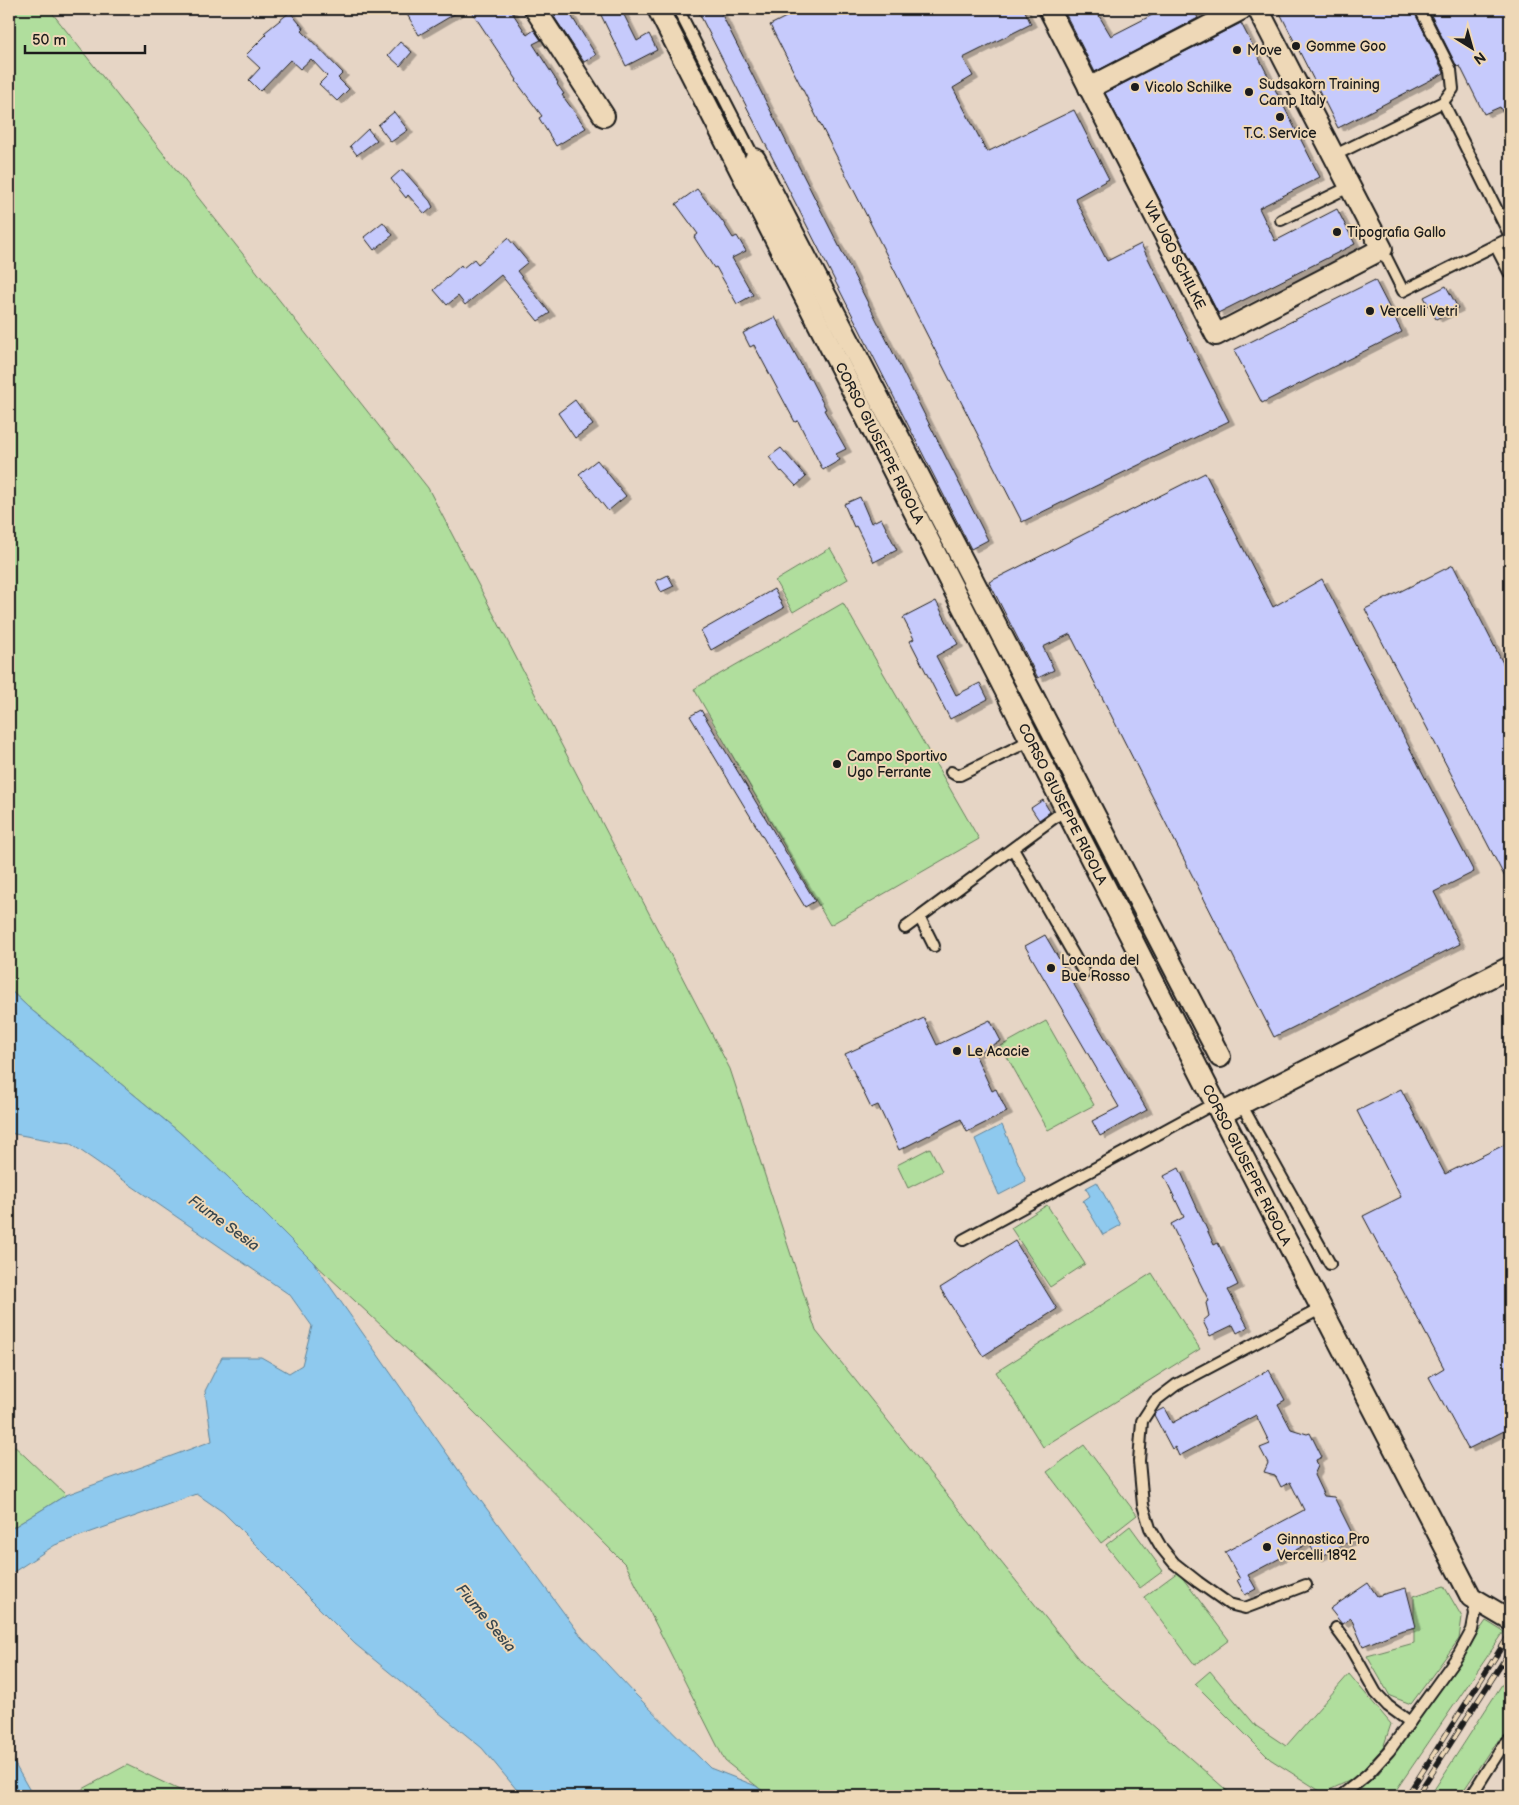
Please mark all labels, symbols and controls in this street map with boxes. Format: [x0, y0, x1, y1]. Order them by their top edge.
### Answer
scale bar [25, 22, 145, 54]
north arrow [1446, 22, 1496, 72]
text: 50 m [32, 31, 66, 50]
place label: Gomme Goo [1306, 38, 1386, 55]
marker: Gomme Goo [1290, 40, 1302, 52]
place label: Move [1247, 42, 1282, 59]
marker: Move [1231, 44, 1243, 56]
text: N [1470, 48, 1489, 68]
place label: Sudsakorn Training Camp Italy [1259, 76, 1380, 109]
place label: Vicolo Schilke [1145, 79, 1232, 96]
marker: Vicolo Schilke [1129, 81, 1141, 93]
marker: Sudsakorn Training Camp Italy [1243, 86, 1255, 98]
marker: T.C. Service [1274, 111, 1286, 123]
place label: T.C. Service [1243, 125, 1317, 142]
street label: VIA UGO SCHILKE [1140, 198, 1209, 312]
place label: Tipografia Gallo [1347, 224, 1446, 241]
marker: Tipografia Gallo [1331, 226, 1343, 238]
place label: Vercelli Vetri [1380, 303, 1458, 320]
marker: Vercelli Vetri [1364, 305, 1376, 317]
street label: CORSO GIUSEPPE RIGOLA [831, 360, 928, 527]
street label: CORSO GIUSEPPE RIGOLA [1014, 721, 1111, 888]
place label: Campo Sportivo Ugo Ferrante [847, 748, 947, 781]
marker: Campo Sportivo Ugo Ferrante [831, 758, 843, 770]
place label: Locanda del Bue Rosso [1061, 952, 1139, 985]
marker: Locanda del Bue Rosso [1045, 962, 1057, 974]
place label: Le Acacie [967, 1043, 1029, 1060]
marker: Le Acacie [951, 1045, 963, 1057]
street label: CORSO GIUSEPPE RIGOLA [1198, 1082, 1295, 1249]
water label: Fiume Sesia [184, 1191, 263, 1256]
place label: Ginnastica Pro Vercelli 1892 [1277, 1531, 1370, 1564]
marker: Ginnastica Pro Vercelli 1892 [1261, 1541, 1273, 1553]
water label: Fiume Sesia [452, 1580, 520, 1656]

